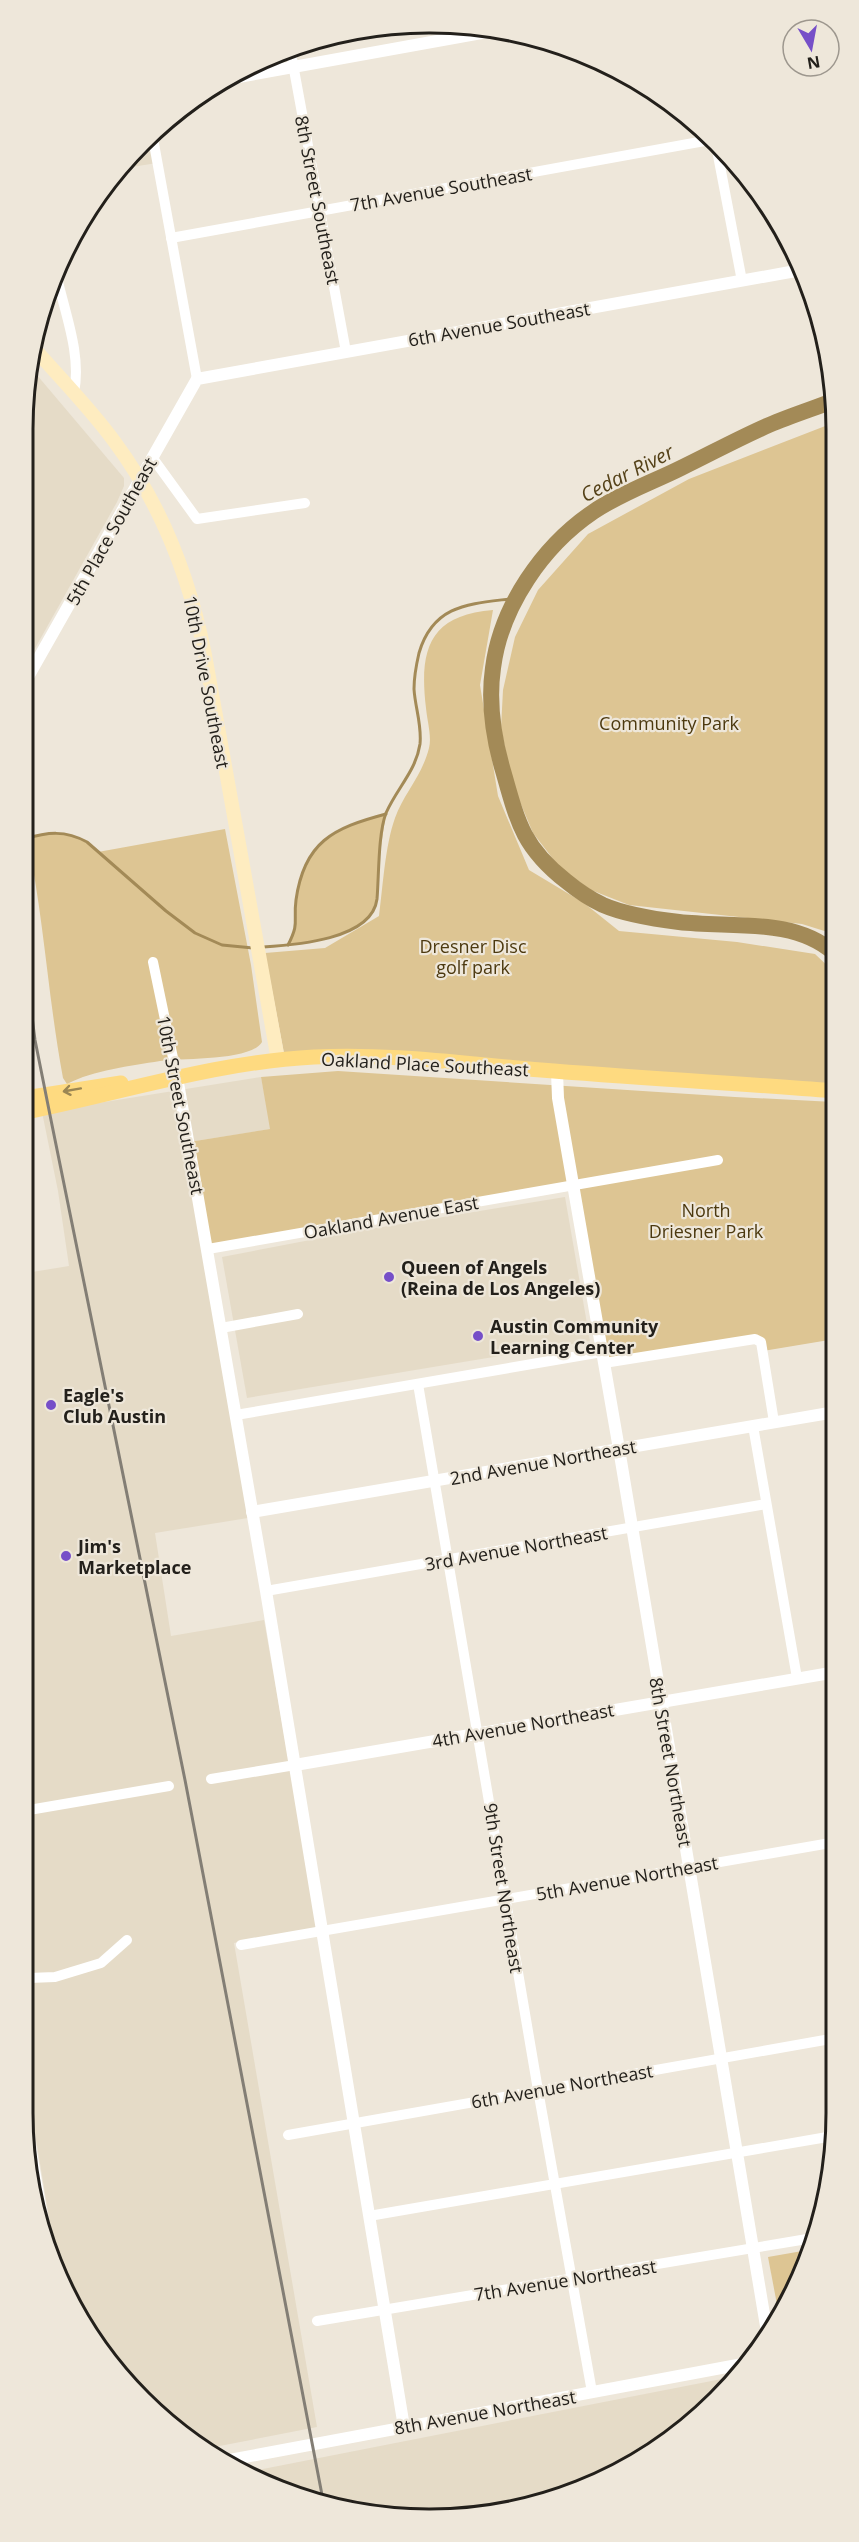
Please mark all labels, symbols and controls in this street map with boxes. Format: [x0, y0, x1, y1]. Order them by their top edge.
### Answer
north arrow [781, 18, 841, 78]
text: N [805, 51, 822, 75]
street label: 8th Street Southeast [290, 113, 346, 287]
street label: 7th Avenue Southeast [348, 161, 534, 217]
street label: 6th Avenue Southeast [406, 296, 592, 352]
water label: Cedar River [576, 437, 679, 508]
street label: 5th Place Southeast [60, 453, 162, 609]
street label: 10th Drive Southeast [178, 593, 236, 771]
park label: Community Park [599, 711, 739, 735]
park label: Dresner Disc golf park [419, 934, 527, 979]
street label: 10th Street Southeast [152, 1013, 210, 1197]
street label: Oakland Place Southeast [321, 1047, 529, 1081]
one-way arrow [63, 1085, 83, 1096]
street label: Oakland Avenue East [302, 1190, 480, 1244]
park label: North Driesner Park [649, 1198, 764, 1243]
place label: Queen of Angels (Reina de Los Angeles) [401, 1255, 600, 1300]
marker: Queen of Angels (Reina de Los Angeles) [382, 1270, 396, 1284]
place label: Austin Community Learning Center [490, 1314, 659, 1359]
marker: Austin Community Learning Center [471, 1329, 485, 1343]
place label: Eagle's Club Austin [63, 1383, 166, 1428]
marker: Eagle's Club Austin [44, 1398, 58, 1412]
street label: 2nd Avenue Northeast [448, 1434, 638, 1490]
street label: 3rd Avenue Northeast [423, 1520, 609, 1576]
place label: Jim's Marketplace [76, 1534, 191, 1579]
marker: Jim's Marketplace [59, 1549, 73, 1563]
street label: 8th Street Northeast [644, 1675, 698, 1849]
street label: 4th Avenue Northeast [430, 1697, 616, 1753]
street label: 9th Street Northeast [479, 1801, 529, 1975]
street label: 5th Avenue Northeast [534, 1850, 720, 1906]
street label: 6th Avenue Northeast [469, 2058, 655, 2114]
street label: 7th Avenue Northeast [472, 2254, 658, 2306]
street label: 8th Avenue Northeast [392, 2384, 578, 2440]

